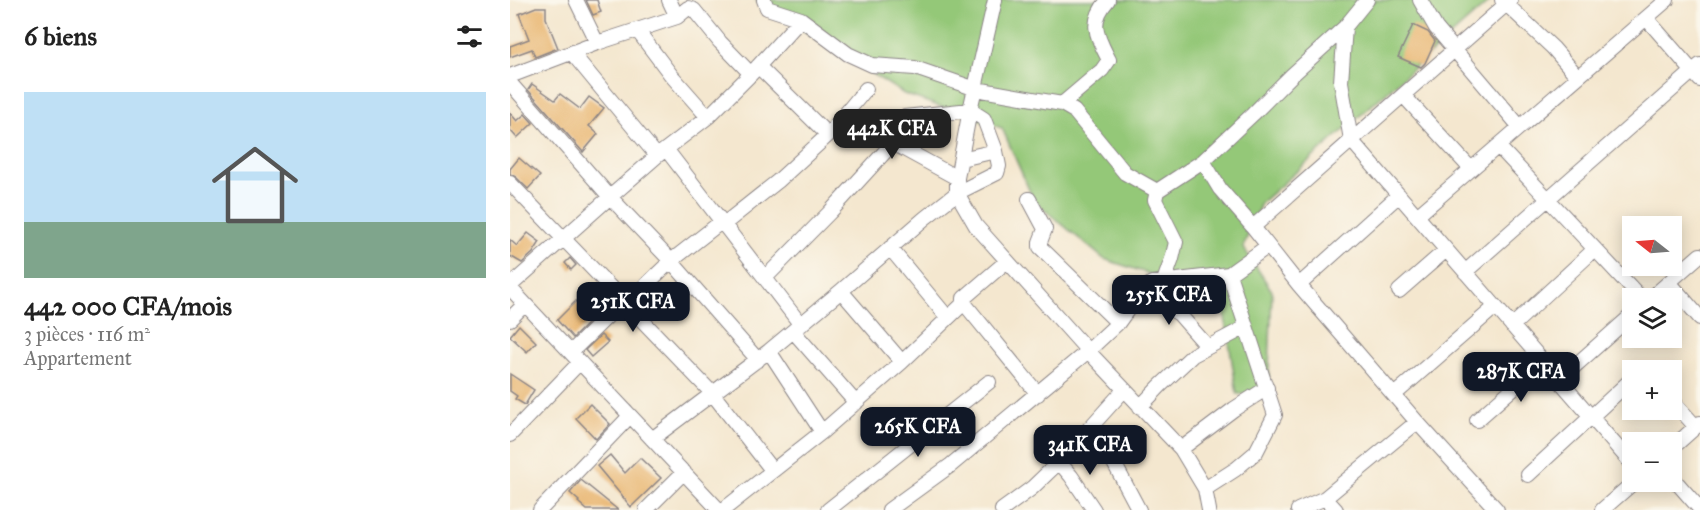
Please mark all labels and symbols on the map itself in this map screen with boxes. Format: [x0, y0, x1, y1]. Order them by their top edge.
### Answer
pin: 442K CFA [830, 109, 954, 160]
north arrow [1622, 216, 1682, 276]
pin: 255K CFA [1107, 275, 1231, 326]
pin: 251K CFA [571, 282, 695, 333]
pin: 287K CFA [1459, 352, 1583, 403]
pin: 265K CFA [856, 407, 980, 458]
pin: 341K CFA [1028, 425, 1152, 476]

